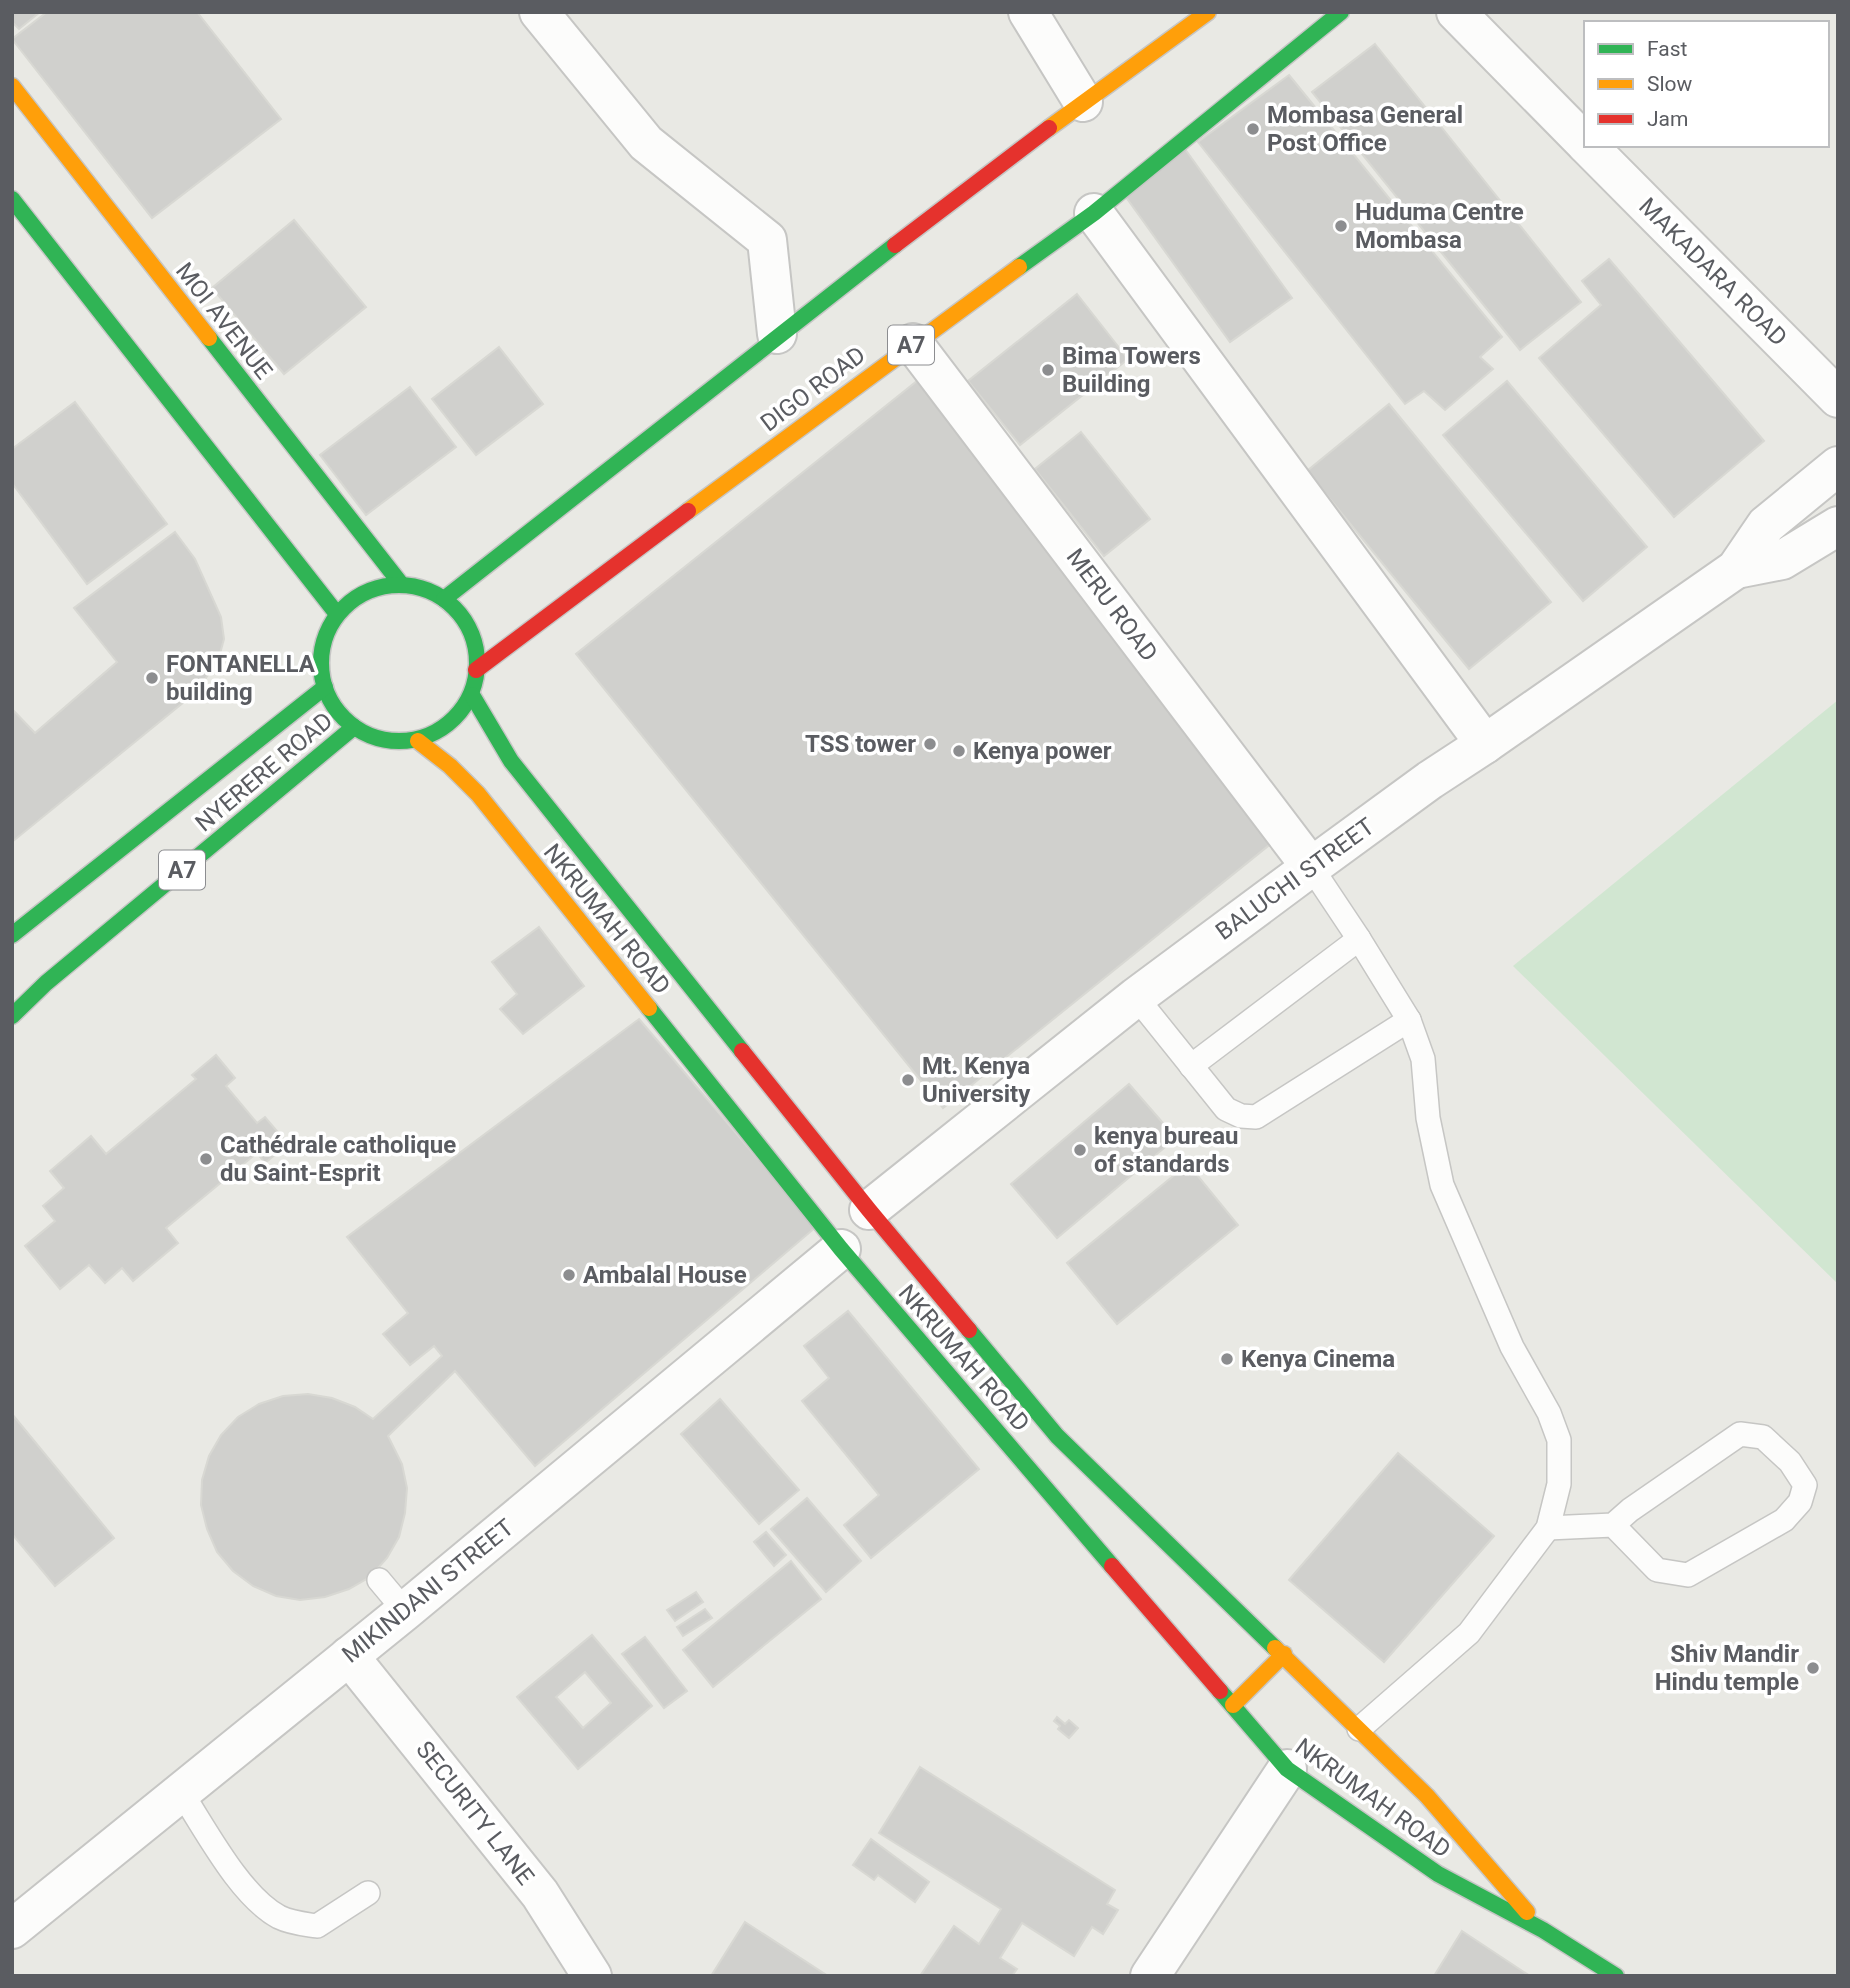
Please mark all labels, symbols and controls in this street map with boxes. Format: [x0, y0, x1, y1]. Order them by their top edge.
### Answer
legend [1584, 21, 1829, 147]
text: Fast [1647, 37, 1688, 61]
text: Slow [1647, 72, 1693, 96]
place label: Mombasa General Post Office [1267, 101, 1463, 157]
text: Jam [1647, 107, 1688, 131]
marker: Mombasa General Post Office [1245, 121, 1261, 137]
street label: MAKADARA ROAD [1633, 192, 1793, 352]
place label: Huduma Centre Mombasa [1355, 198, 1524, 254]
marker: Huduma Centre Mombasa [1333, 218, 1349, 234]
street label: MOI AVENUE [170, 257, 278, 385]
road number: A7 [888, 326, 934, 364]
street label: DIGO ROAD [755, 341, 871, 437]
place label: Bima Towers Building [1062, 342, 1201, 398]
marker: Bima Towers Building [1040, 362, 1056, 378]
street label: MERU ROAD [1061, 543, 1163, 667]
place label: FONTANELLA building [166, 650, 316, 706]
marker: FONTANELLA building [144, 670, 160, 686]
street label: NYERERE ROAD [190, 707, 338, 837]
place label: TSS tower [805, 730, 916, 758]
marker: TSS tower [922, 736, 938, 752]
place label: Kenya power [973, 737, 1112, 765]
marker: Kenya power [951, 743, 967, 759]
street label: BALUCHI STREET [1210, 812, 1380, 946]
street label: NKRUMAH ROAD [538, 838, 676, 1000]
road number: A7 [159, 850, 205, 890]
place label: Mt. Kenya University [922, 1052, 1031, 1108]
marker: Mt. Kenya University [900, 1072, 916, 1088]
place label: kenya bureau of standards [1094, 1122, 1238, 1178]
place label: Cathédrale catholique du Saint-Esprit [220, 1131, 456, 1187]
marker: kenya bureau of standards [1072, 1142, 1088, 1158]
marker: Cathédrale catholique du Saint-Esprit [198, 1151, 214, 1167]
place label: Ambalal House [583, 1261, 747, 1289]
marker: Ambalal House [561, 1267, 577, 1283]
street label: NKRUMAH ROAD [893, 1279, 1035, 1437]
place label: Kenya Cinema [1241, 1345, 1395, 1373]
marker: Kenya Cinema [1219, 1351, 1235, 1367]
street label: MIKINDANI STREET [337, 1513, 519, 1669]
place label: Shiv Mandir Hindu temple [1655, 1640, 1799, 1696]
marker: Shiv Mandir Hindu temple [1805, 1660, 1821, 1676]
street label: NKRUMAH ROAD [1290, 1732, 1456, 1864]
street label: SECURITY LANE [410, 1736, 540, 1890]

